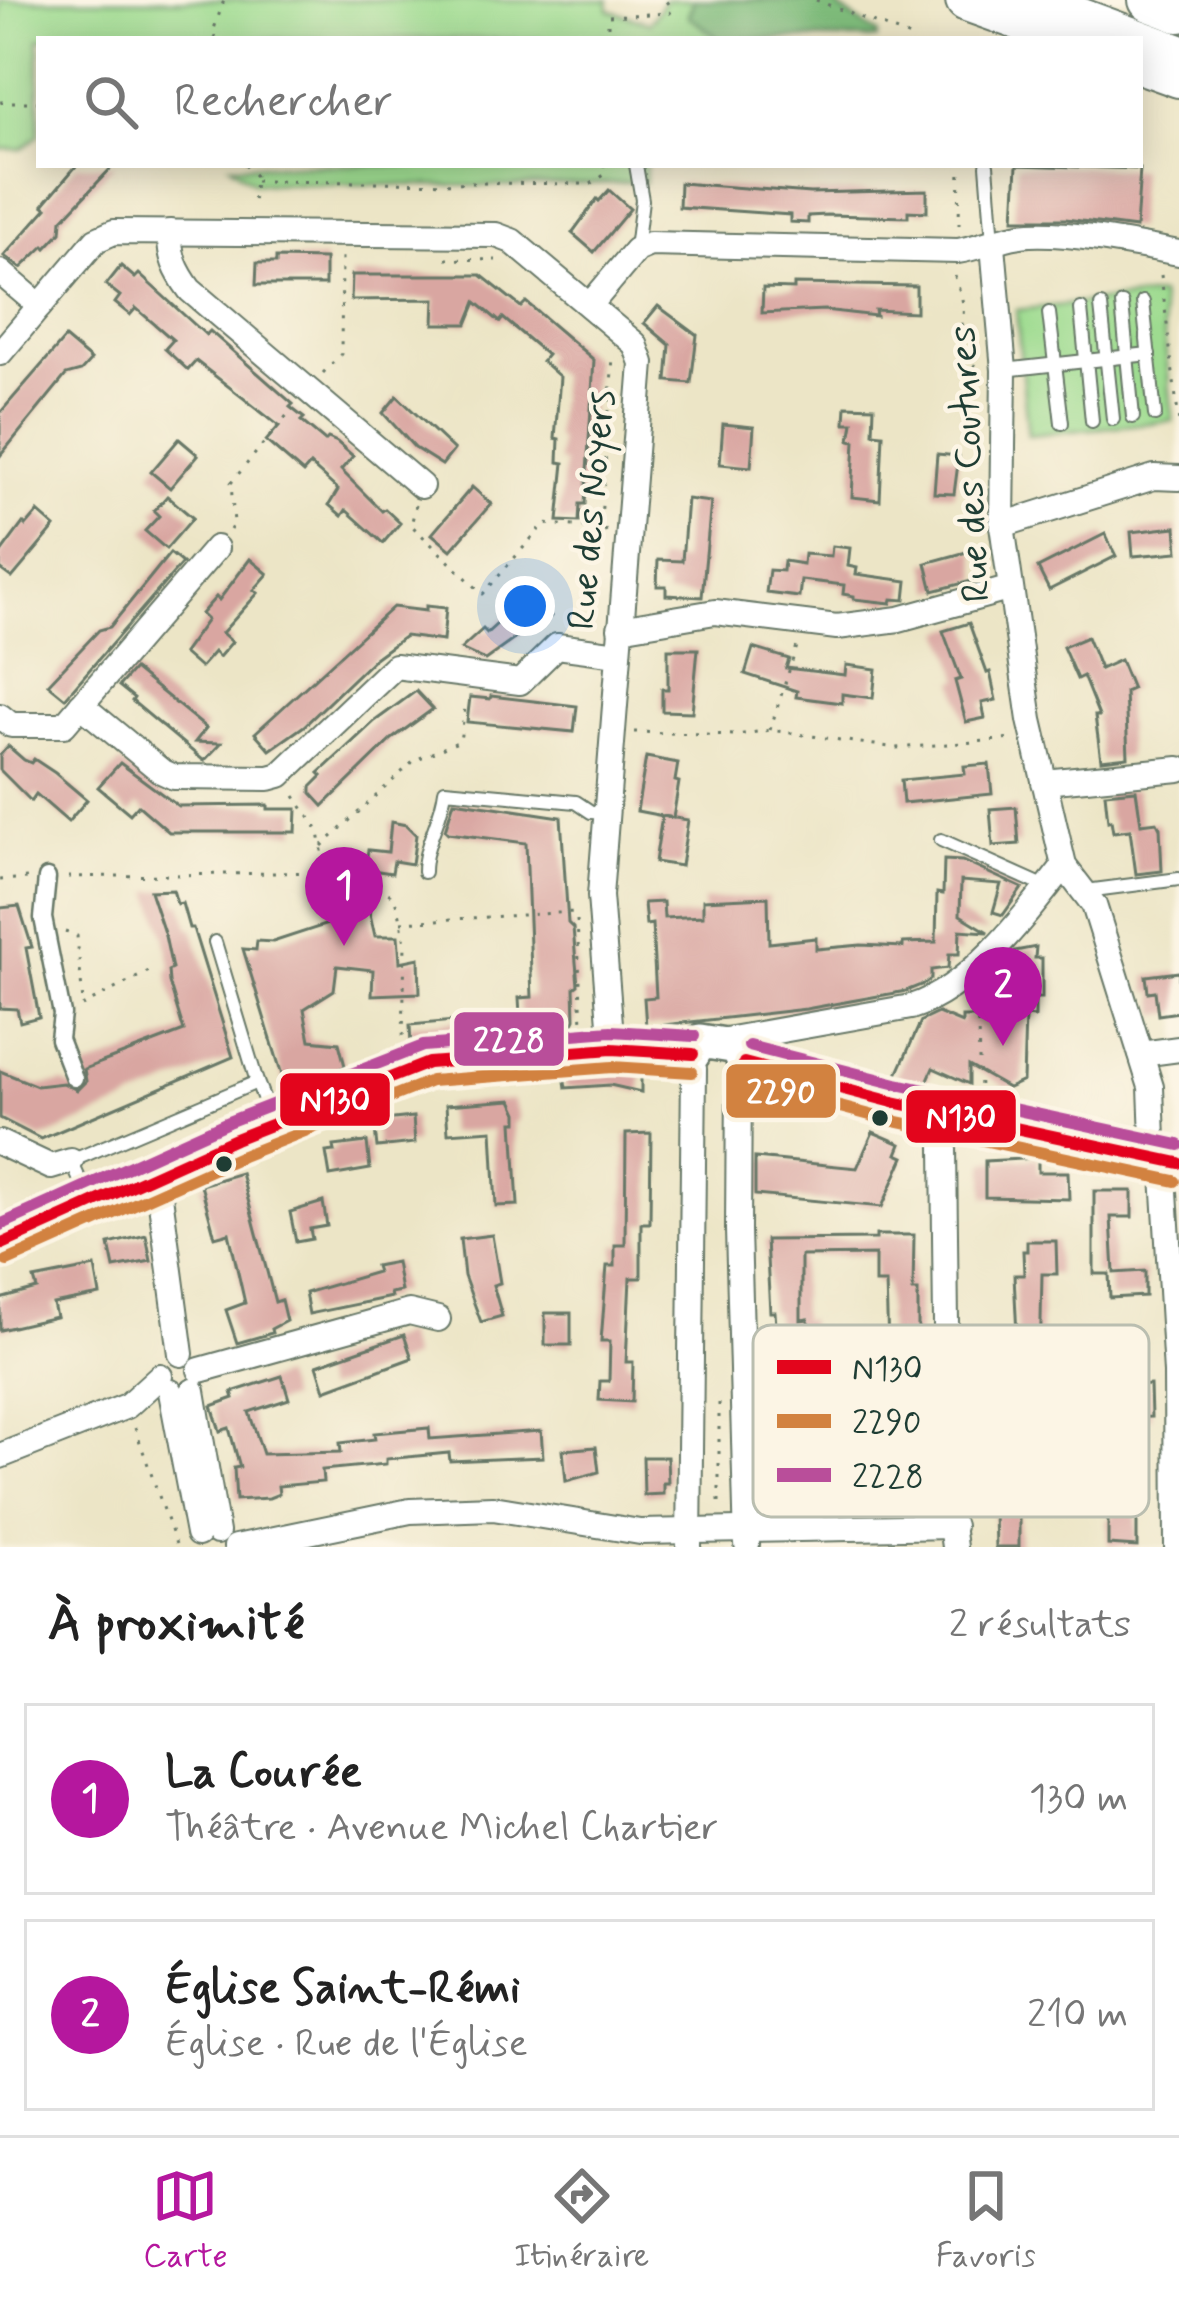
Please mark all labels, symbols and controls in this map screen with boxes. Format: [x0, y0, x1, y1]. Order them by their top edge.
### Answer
search box [36, 36, 1143, 168]
icon: search [78, 69, 144, 135]
text: Rechercher [174, 73, 393, 132]
street label: Rue des Coutures [938, 324, 1004, 604]
street label: Rue des Noyers [557, 388, 629, 632]
your location [495, 576, 555, 636]
pin: 1 [305, 847, 383, 946]
pin: 2 [964, 947, 1042, 1046]
line badge: 2228 [452, 1010, 566, 1068]
text: 2228 [473, 1020, 545, 1064]
line badge: 2290 [724, 1062, 838, 1120]
line badge: N130 [278, 1071, 392, 1128]
text: 2290 [746, 1072, 816, 1116]
text: N130 [300, 1080, 370, 1124]
line badge: N130 [904, 1088, 1018, 1145]
text: N130 [926, 1097, 996, 1141]
unlabelled marker [869, 1107, 891, 1129]
unlabelled marker [213, 1153, 235, 1175]
legend [753, 1325, 1149, 1517]
text: N130 [852, 1348, 923, 1392]
text: 2290 [852, 1402, 921, 1446]
text: 2228 [852, 1456, 924, 1500]
text: À proximité [48, 1592, 304, 1658]
text: 2 résultats [949, 1600, 1131, 1651]
text: La Courée [165, 1744, 362, 1803]
text: 1 [81, 1774, 99, 1825]
text: 130 m [1029, 1774, 1128, 1825]
text: Théâtre · Avenue Michel Chartier [165, 1803, 718, 1854]
text: Église Saint-Rémi [165, 1960, 520, 2019]
text: 2 [80, 1990, 100, 2041]
text: 210 m [1027, 1990, 1128, 2041]
text: Église · Rue de l'Église [165, 2019, 528, 2070]
tab: Carte [143, 2163, 228, 2279]
tab: Itinéraire [514, 2163, 649, 2279]
tab: Favoris [936, 2163, 1036, 2279]

